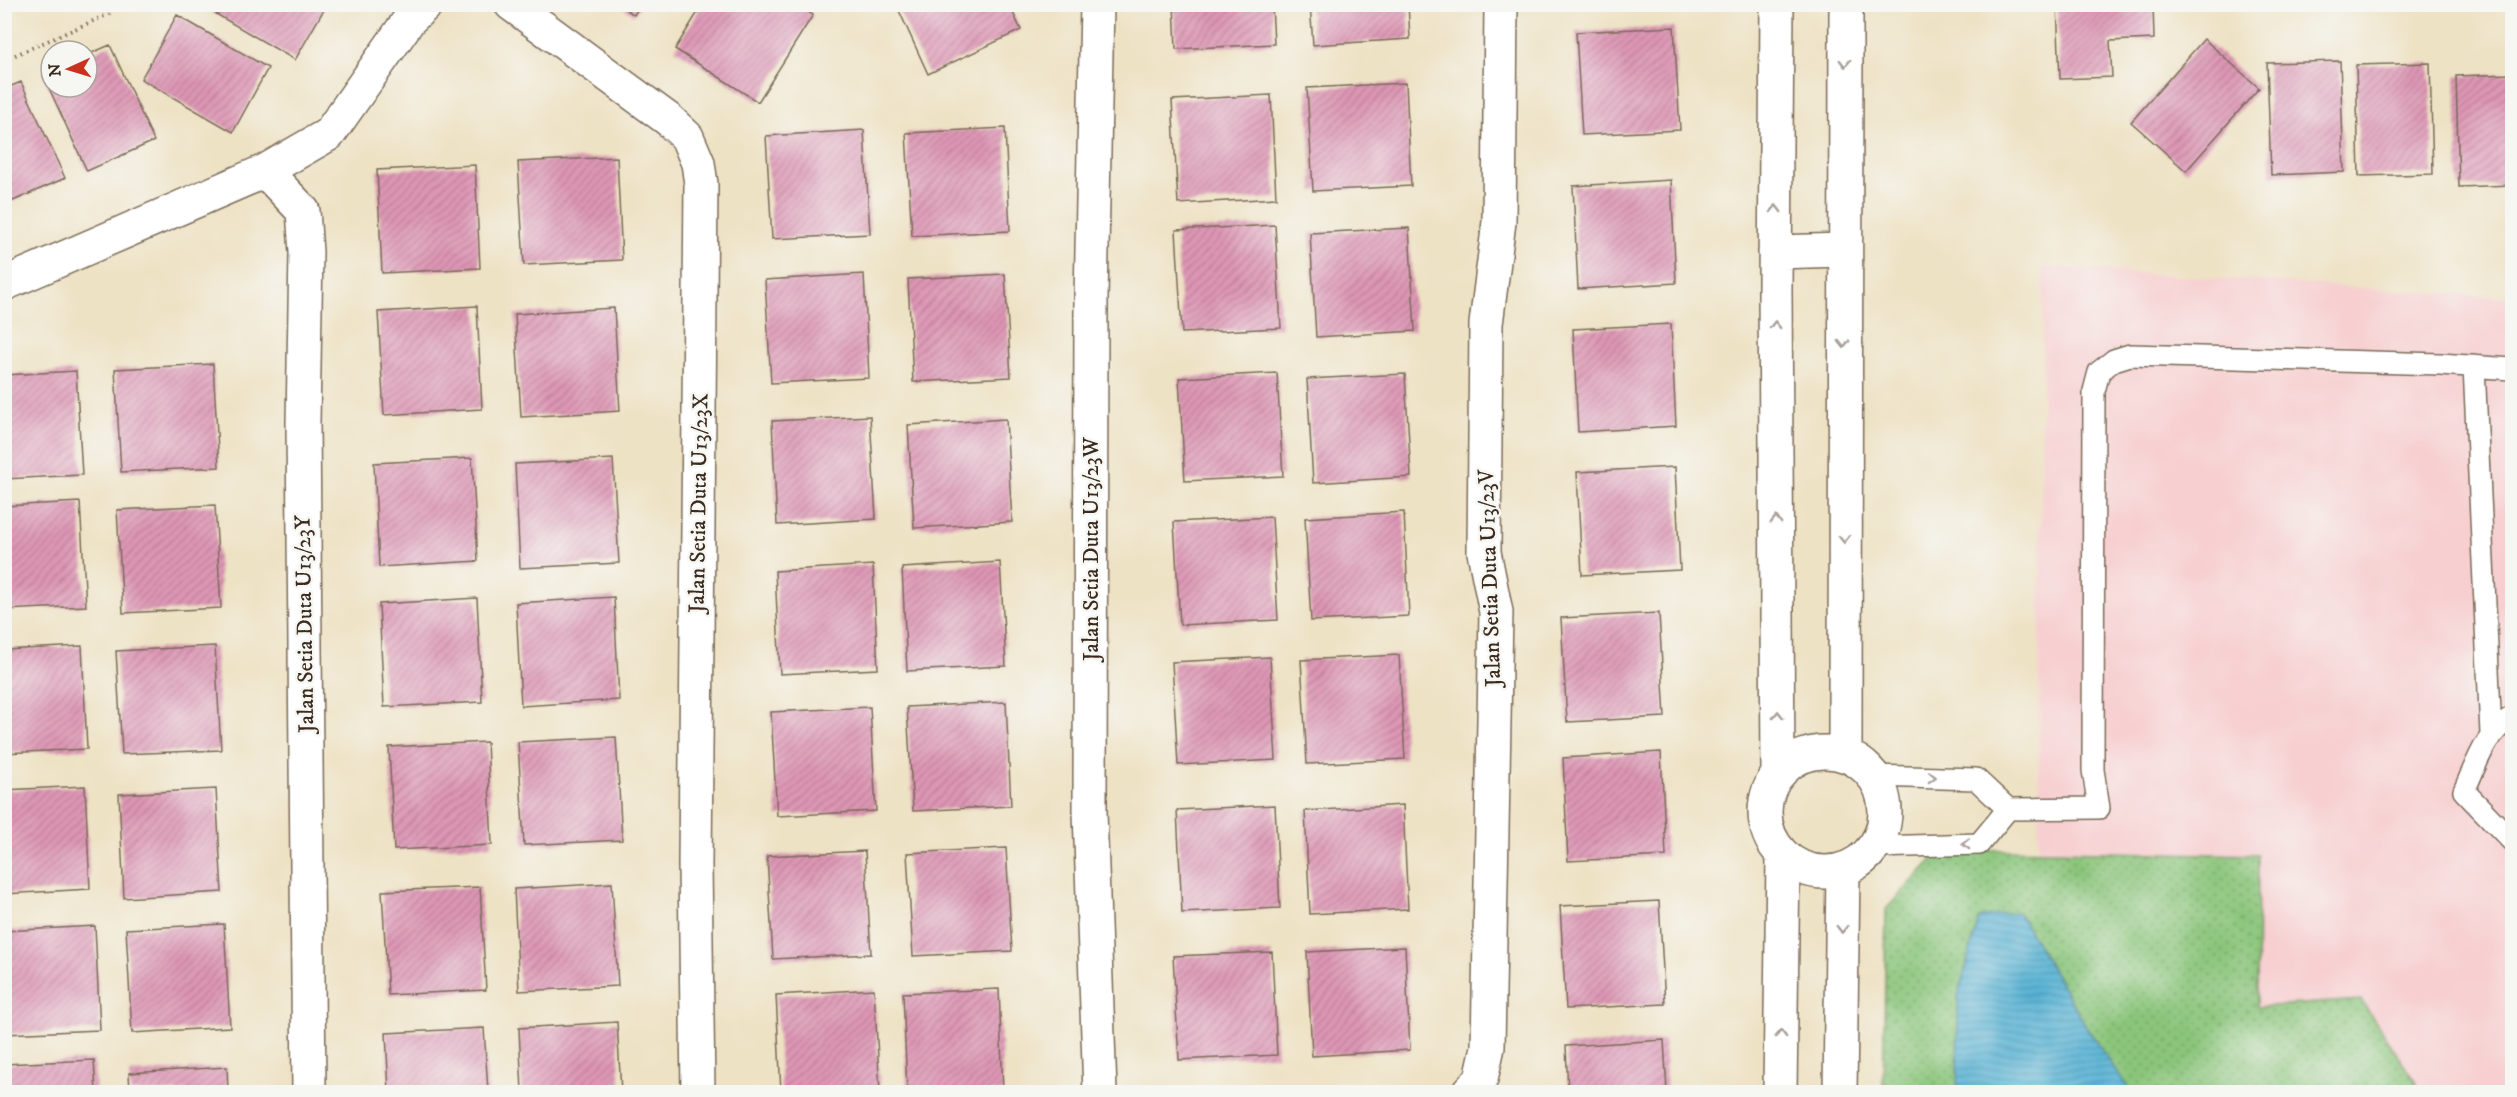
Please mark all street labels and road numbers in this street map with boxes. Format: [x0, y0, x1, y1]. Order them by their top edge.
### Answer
street label: Jalan Setia Duta U13/23X [684, 393, 714, 615]
street label: Jalan Setia Duta U13/23W [1078, 436, 1105, 663]
street label: Jalan Setia Duta U13/23V [1473, 468, 1507, 689]
street label: Jalan Setia Duta U13/23Y [290, 514, 320, 735]

